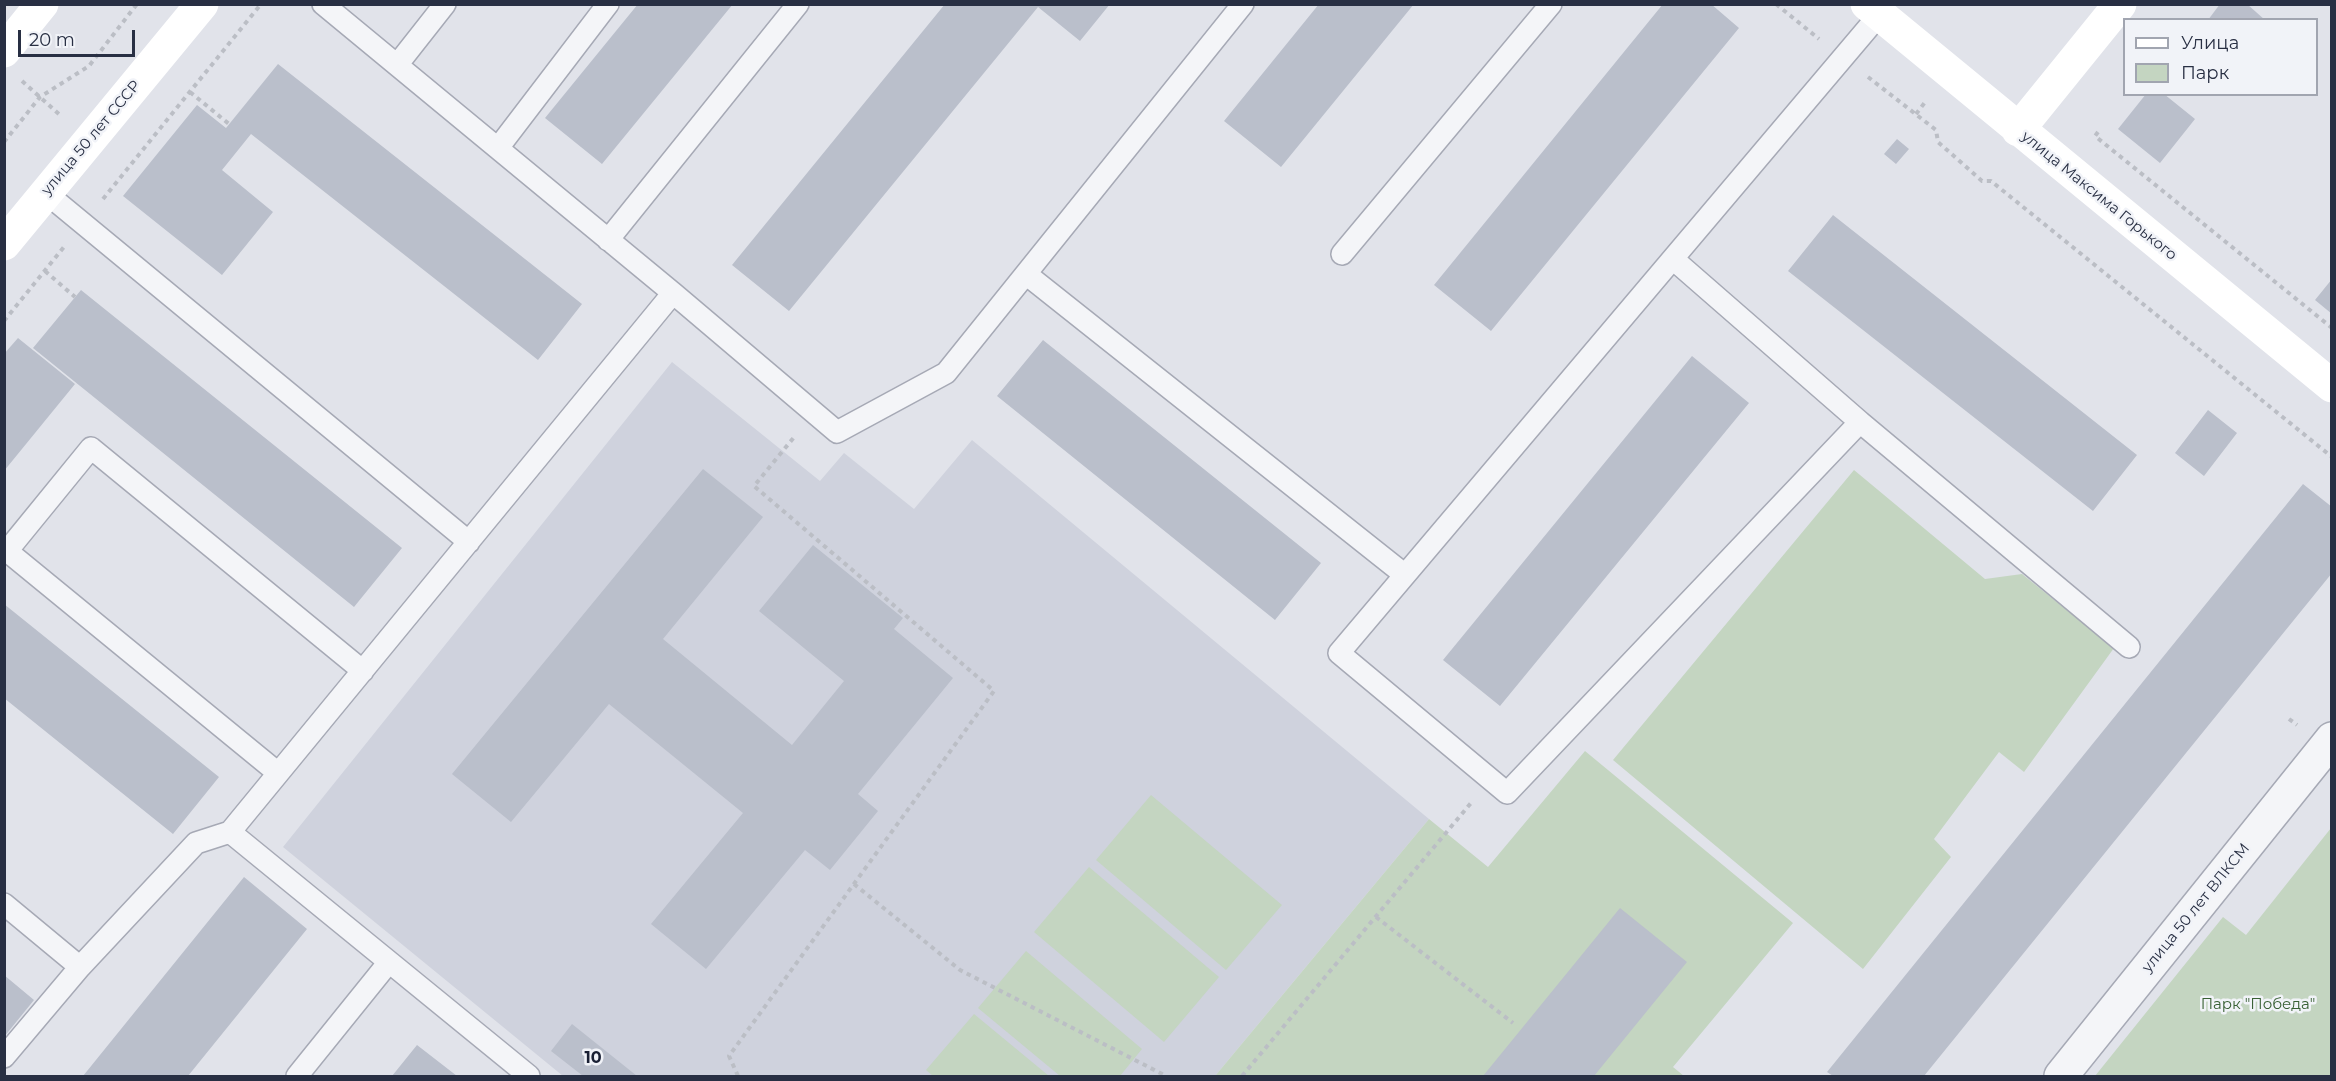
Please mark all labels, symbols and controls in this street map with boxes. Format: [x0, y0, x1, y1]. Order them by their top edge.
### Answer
scale bar [21, 18, 138, 56]
legend [2123, 18, 2318, 96]
text: 20 m [29, 29, 75, 51]
text: Улица [2181, 32, 2239, 54]
text: Парк [2181, 62, 2229, 84]
street label: улица 50 лет СССР [38, 77, 144, 199]
street label: улица Максима Горького [2018, 128, 2180, 264]
street label: улица 50 лет ВЛКСМ [2138, 840, 2254, 976]
park label: Парк "Победа" [2201, 996, 2315, 1014]
district label: 10 [584, 1048, 602, 1068]

